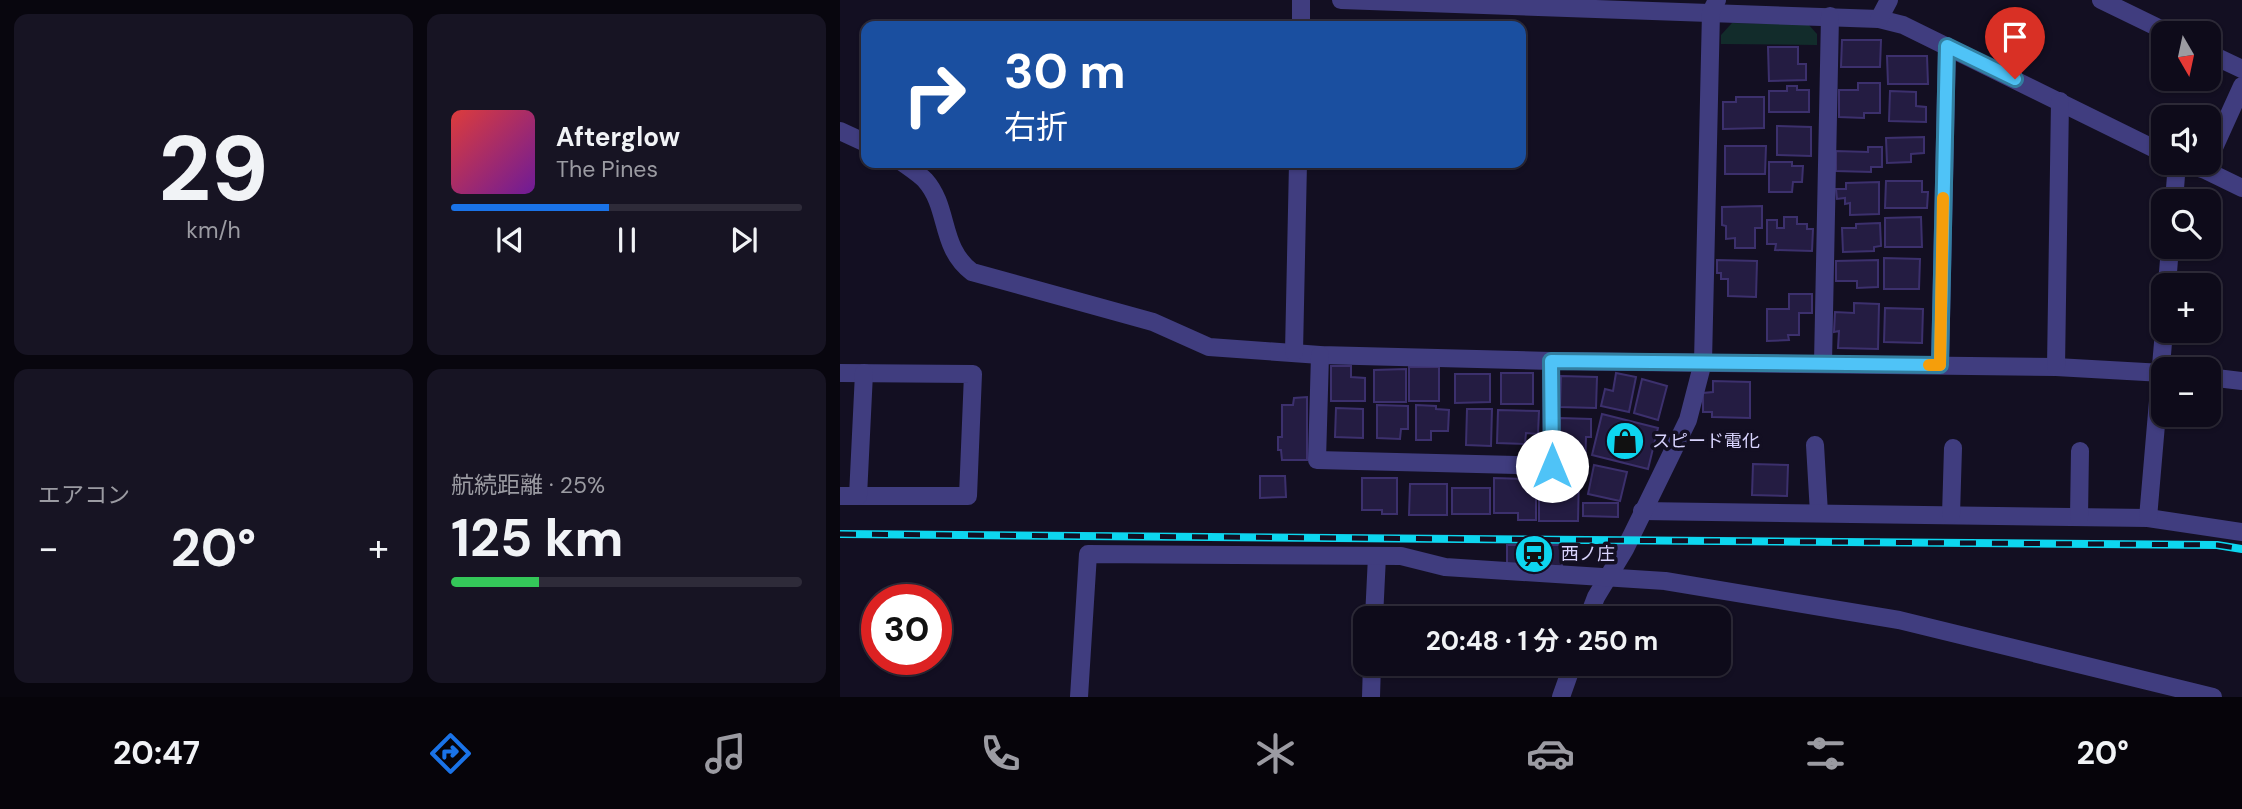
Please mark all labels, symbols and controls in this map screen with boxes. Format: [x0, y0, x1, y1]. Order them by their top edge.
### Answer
pin [1985, 7, 2045, 79]
icon: arrive [1996, 18, 2034, 56]
north arrow [2151, 21, 2221, 91]
map controls [2151, 21, 2221, 427]
text: 30 m [1004, 39, 1126, 103]
icon: right [889, 49, 980, 140]
button: sound [2151, 105, 2221, 175]
text: 右折 [1004, 106, 1068, 148]
text: 29 [159, 110, 268, 228]
text: Afterglow [556, 120, 680, 154]
text: The Pines [556, 154, 658, 184]
button: search [2151, 189, 2221, 259]
text: km/h [186, 215, 241, 245]
icon: previous [491, 221, 529, 259]
icon: pause [608, 221, 646, 259]
icon: next [725, 221, 763, 259]
button: + [2151, 273, 2221, 343]
button: − [2151, 357, 2221, 427]
shop icon: スピード電化 [1604, 420, 1646, 462]
position arrow [1515, 429, 1589, 503]
place label: スピード電化 [1652, 429, 1760, 453]
text: 航続距離 · 25% [451, 470, 605, 500]
text: エアコン [38, 480, 130, 510]
text: 125 km [451, 504, 623, 572]
text: 20° [171, 514, 256, 582]
text: − [38, 523, 59, 573]
text: + [368, 523, 389, 573]
station icon: 西ノ庄 [1513, 533, 1555, 575]
place label: 西ノ庄 [1561, 542, 1615, 566]
speed limit sign: 30 [861, 584, 952, 675]
text: 20:48 · 1 分 · 250 m [1426, 624, 1658, 658]
icon: directions [426, 729, 475, 778]
icon: music [701, 729, 750, 778]
icon: phone [976, 729, 1025, 778]
icon: climate [1251, 729, 1300, 778]
icon: car [1526, 729, 1575, 778]
icon: filters [1801, 729, 1850, 778]
text: 20:47 [113, 732, 200, 774]
text: 20° [2076, 732, 2129, 774]

